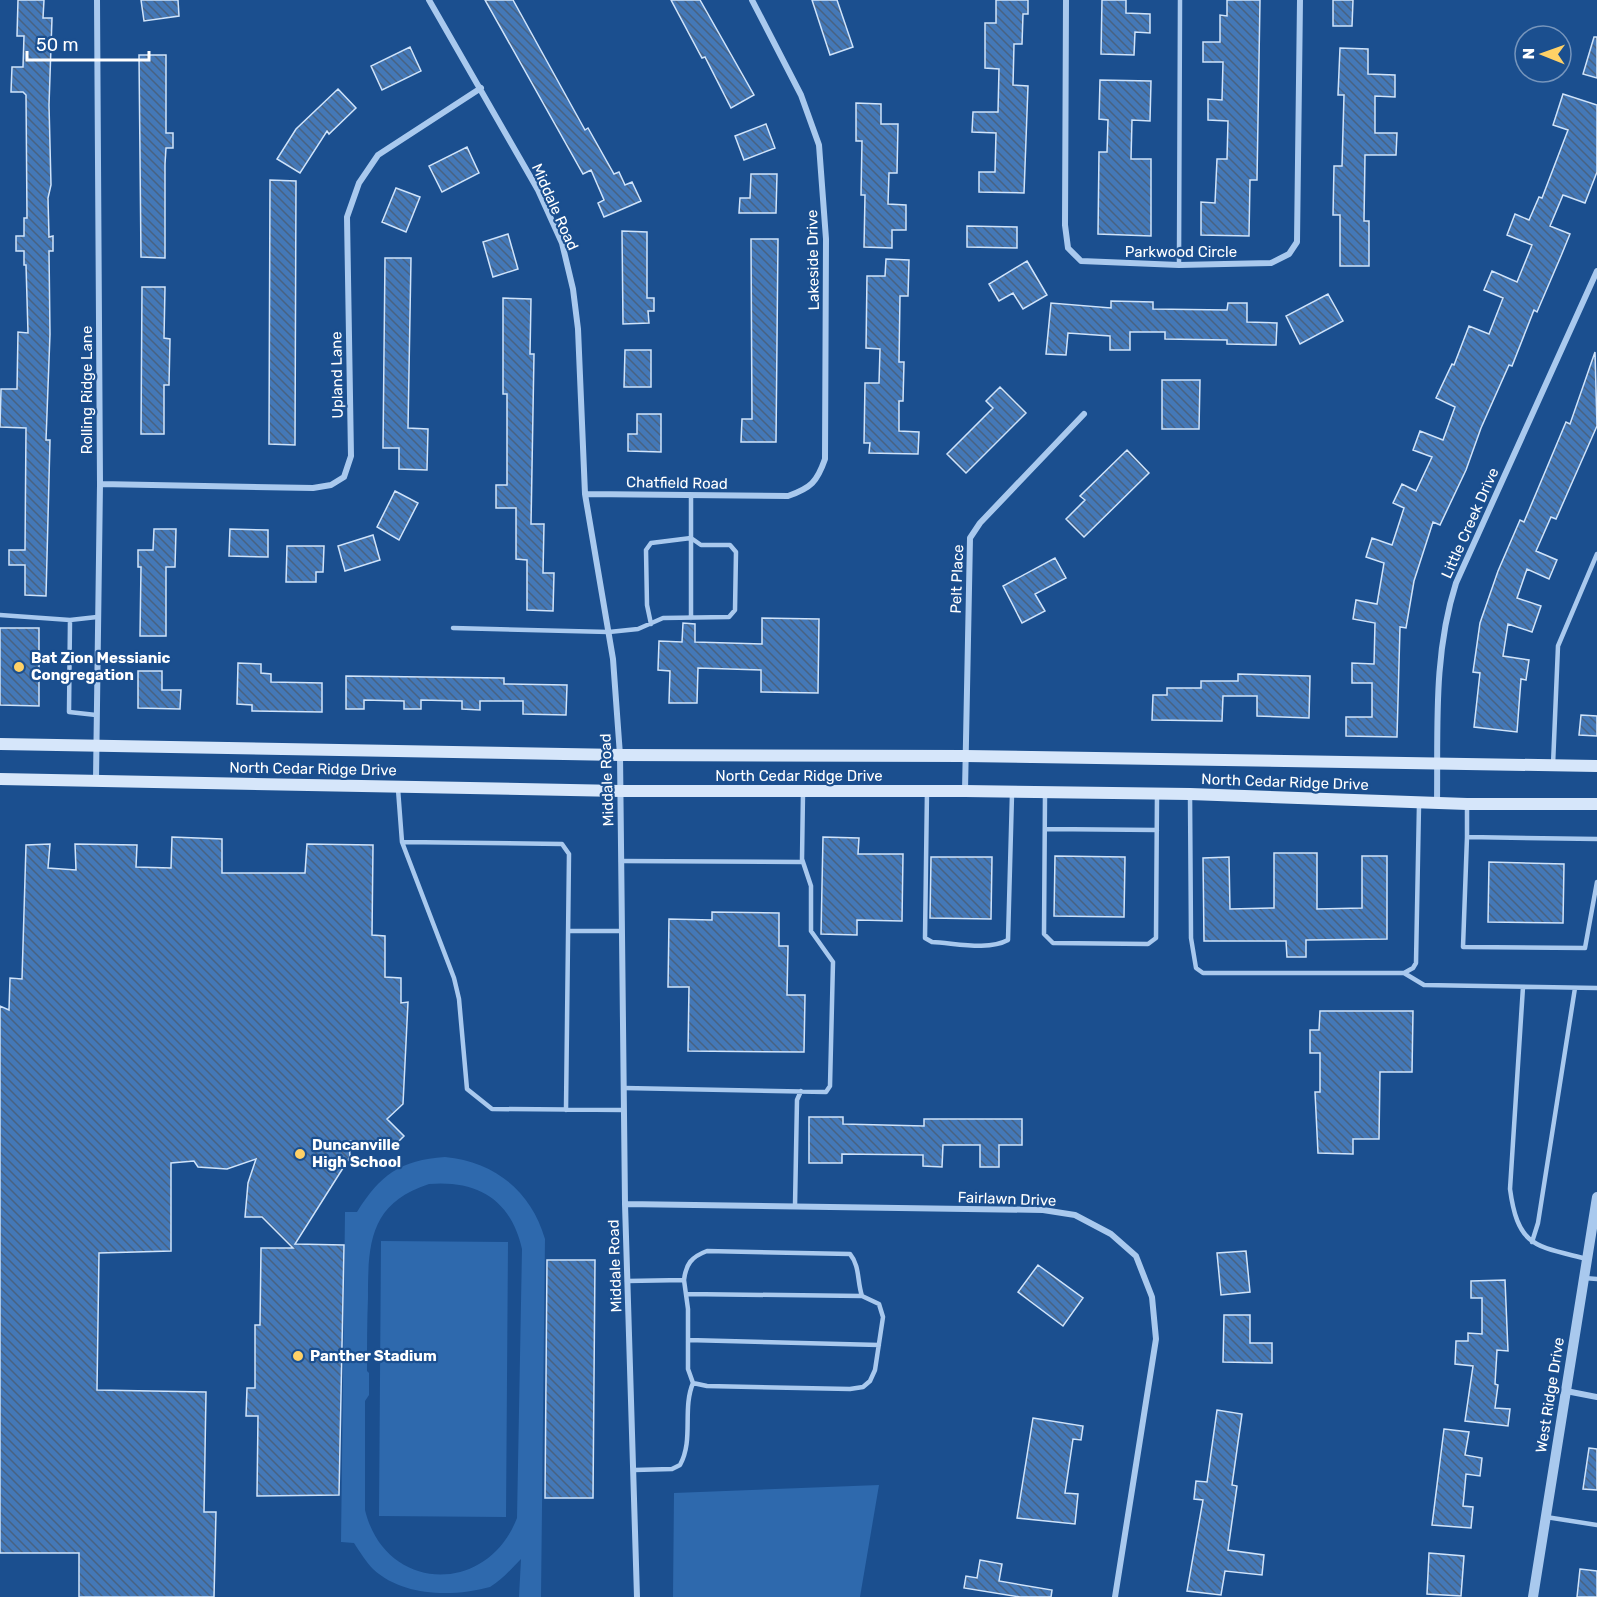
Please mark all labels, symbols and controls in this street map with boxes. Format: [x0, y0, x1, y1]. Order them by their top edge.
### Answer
scale bar [27, 24, 148, 62]
north arrow [1513, 24, 1573, 84]
text: 50 m [36, 34, 79, 56]
text: N [1519, 48, 1538, 60]
street label: Middale Road [528, 161, 582, 253]
street label: Lakeside Drive [803, 209, 823, 311]
street label: Parkwood Circle [1125, 243, 1237, 261]
street label: Rolling Ridge Lane [78, 326, 96, 454]
street label: Upland Lane [327, 331, 347, 419]
street label: Little Creek Drive [1438, 465, 1502, 581]
street label: Chatfield Road [626, 473, 728, 493]
street label: Pelt Place [947, 544, 967, 614]
place label: Bat Zion Messianic Congregation [31, 649, 171, 684]
marker: Bat Zion Messianic Congregation [12, 660, 26, 674]
street label: Middale Road [596, 733, 618, 827]
street label: North Cedar Ridge Drive [229, 759, 397, 779]
street label: North Cedar Ridge Drive [715, 767, 883, 785]
street label: North Cedar Ridge Drive [1201, 770, 1369, 794]
place label: Duncanville High School [312, 1136, 401, 1171]
marker: Duncanville High School [293, 1147, 307, 1161]
street label: Fairlawn Drive [957, 1188, 1057, 1210]
street label: Middale Road [604, 1219, 626, 1313]
street label: West Ridge Drive [1532, 1336, 1568, 1454]
place label: Panther Stadium [310, 1347, 437, 1365]
marker: Panther Stadium [291, 1349, 305, 1363]

